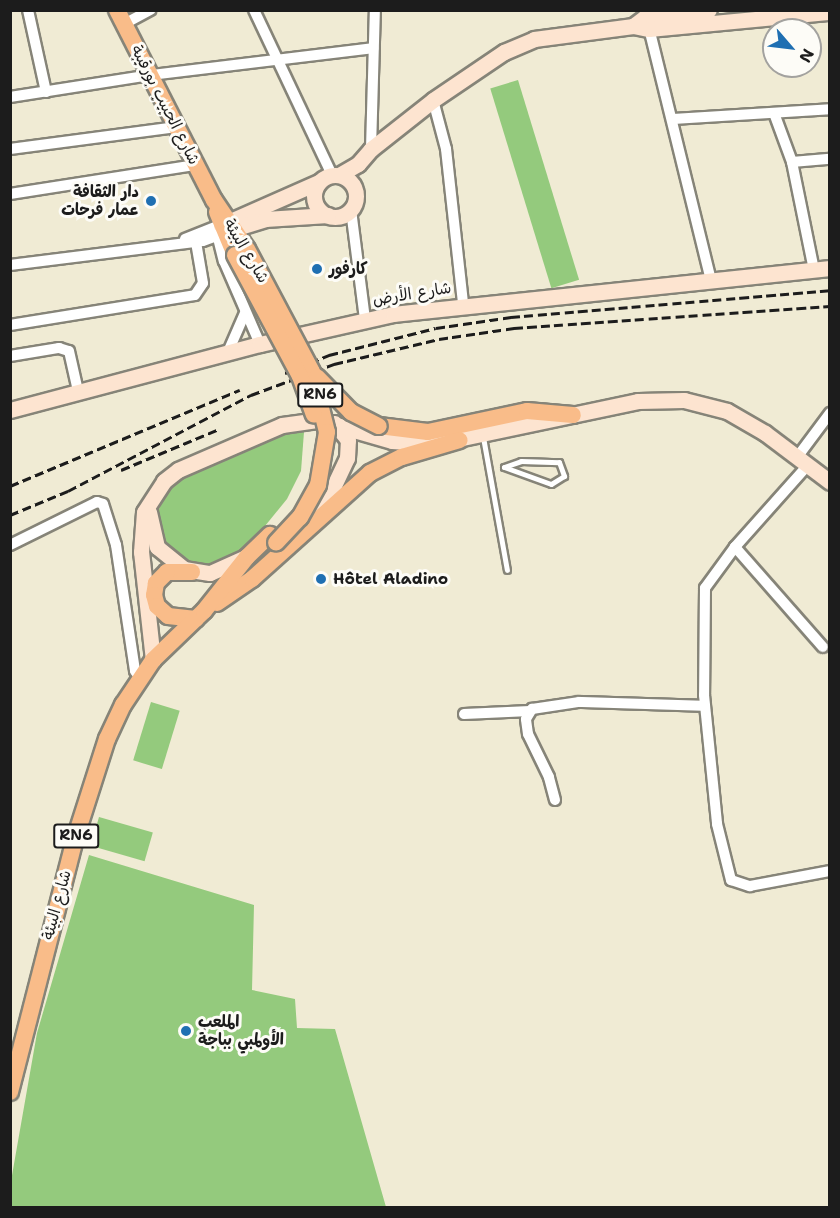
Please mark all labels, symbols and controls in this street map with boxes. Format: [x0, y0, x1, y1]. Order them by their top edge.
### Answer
north arrow [762, 18, 822, 78]
street label: شارع الحبيب بورقيبة [127, 42, 203, 168]
text: N [794, 45, 819, 66]
place label: دار الثقافة عمار فرحات [61, 182, 139, 220]
marker: دار الثقافة عمار فرحات [144, 194, 158, 208]
street label: شارع البيئة [219, 215, 273, 287]
place label: كارفور [329, 259, 367, 279]
marker: كارفور [310, 262, 324, 276]
street label: شارع الأرض [371, 278, 453, 310]
road number: RN6 [296, 383, 344, 407]
place label: Hôtel Aladino [333, 569, 448, 589]
marker: Hôtel Aladino [314, 572, 328, 586]
road number: RN6 [52, 824, 100, 848]
street label: شارع البيئة [38, 868, 76, 942]
place label: الملعب الأولمبي بباجة [198, 1012, 284, 1050]
marker: الملعب الأولمبي بباجة [179, 1024, 193, 1038]

